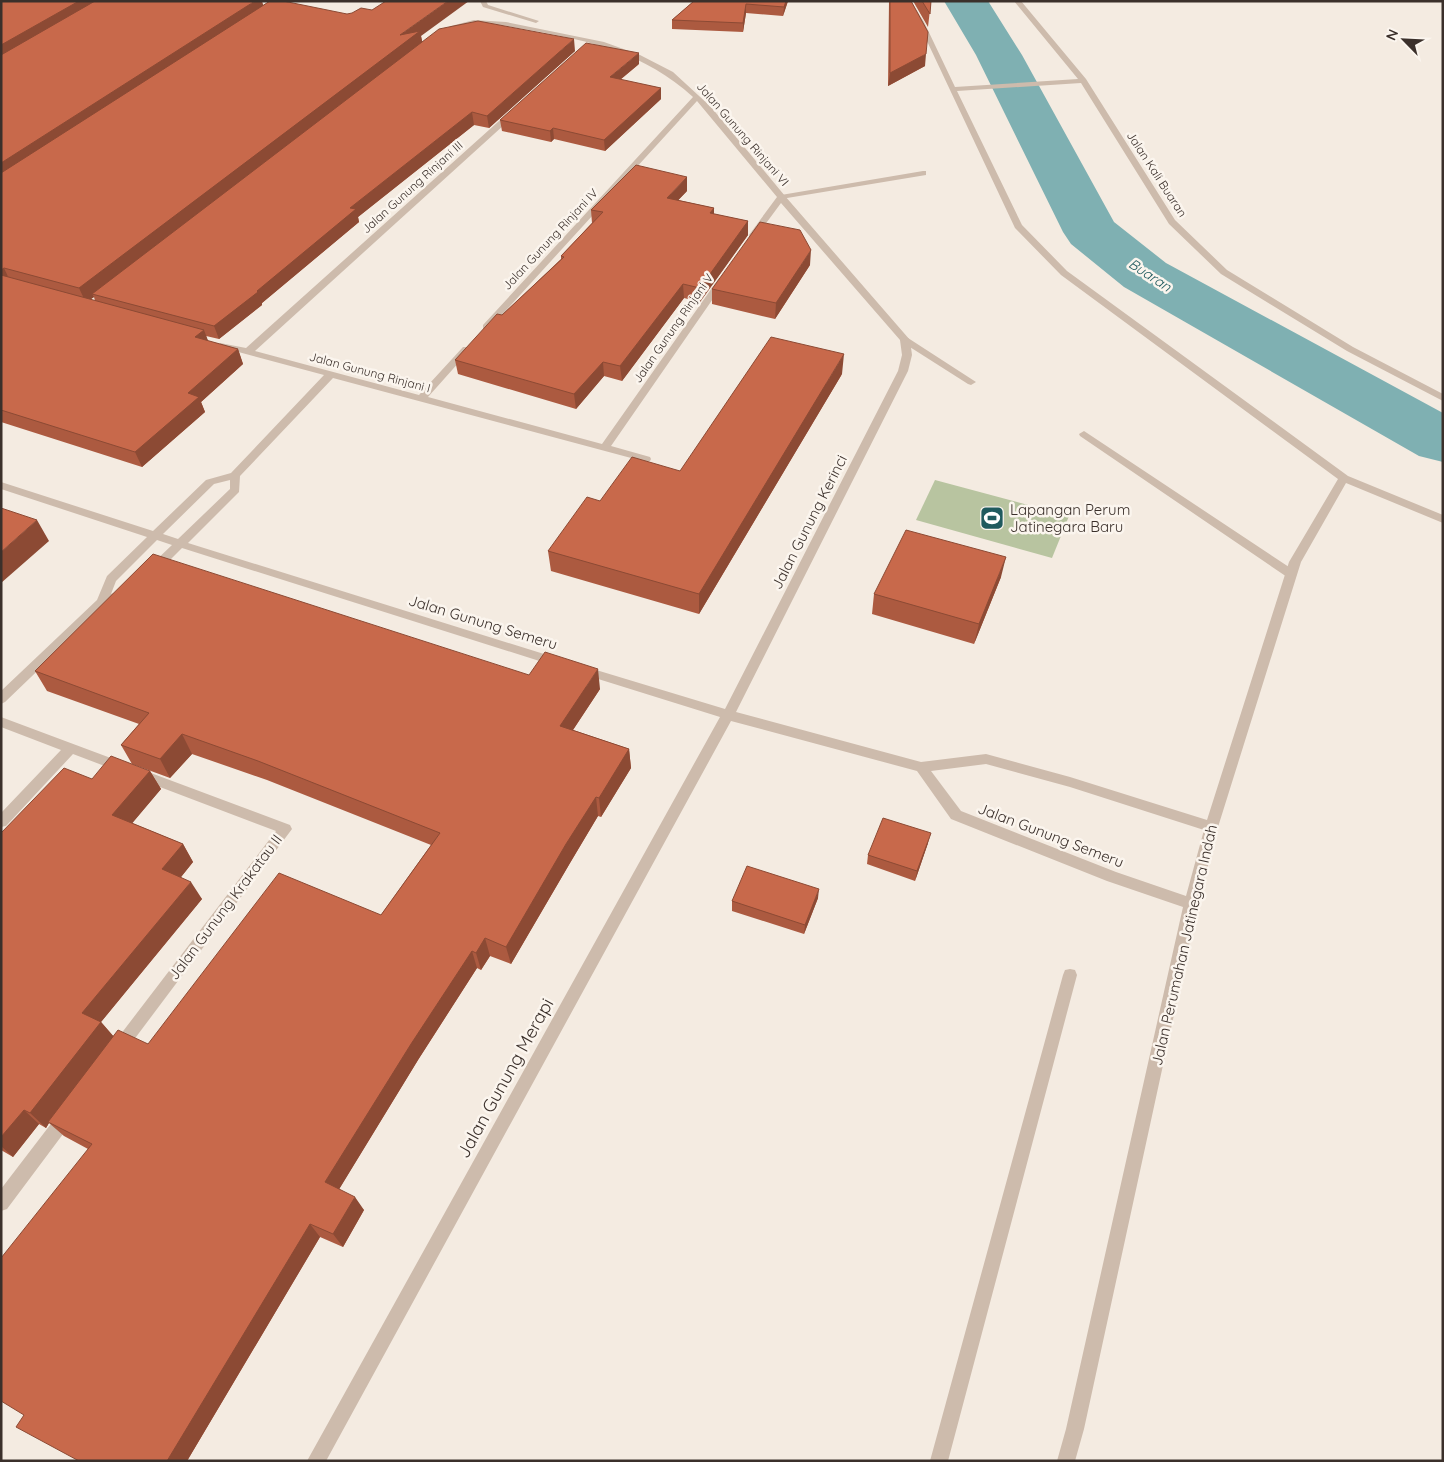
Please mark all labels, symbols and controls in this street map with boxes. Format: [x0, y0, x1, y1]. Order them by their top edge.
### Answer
north arrow [1379, 15, 1429, 65]
text: N [1382, 26, 1402, 43]
street label: Jalan Gunung Rinjani VI [694, 79, 792, 189]
street label: Jalan Kali Buaran [1124, 128, 1190, 220]
street label: Jalan Gunung Rinjani III [358, 138, 466, 236]
street label: Jalan Gunung Rinjani IV [499, 185, 601, 293]
water label: Buaran [1125, 255, 1176, 296]
street label: Jalan Gunung Rinjani V [630, 271, 716, 385]
street label: Jalan Gunung Rinjani I [308, 349, 432, 395]
street label: Jalan Gunung Kerinci [767, 452, 851, 592]
place label: Lapangan Perum Jatinegara Baru [1010, 500, 1130, 536]
sports icon: Lapangan Perum Jatinegara Baru [979, 505, 1005, 531]
street label: Jalan Gunung Semeru [406, 590, 560, 654]
street label: Jalan Gunung Semeru [975, 798, 1127, 872]
street label: Jalan Perumahan Jatinegara Indah [1147, 823, 1221, 1067]
street label: Jalan Gunung Krakatau II [164, 831, 286, 983]
street label: Jalan Gunung Merapi [452, 994, 558, 1162]

